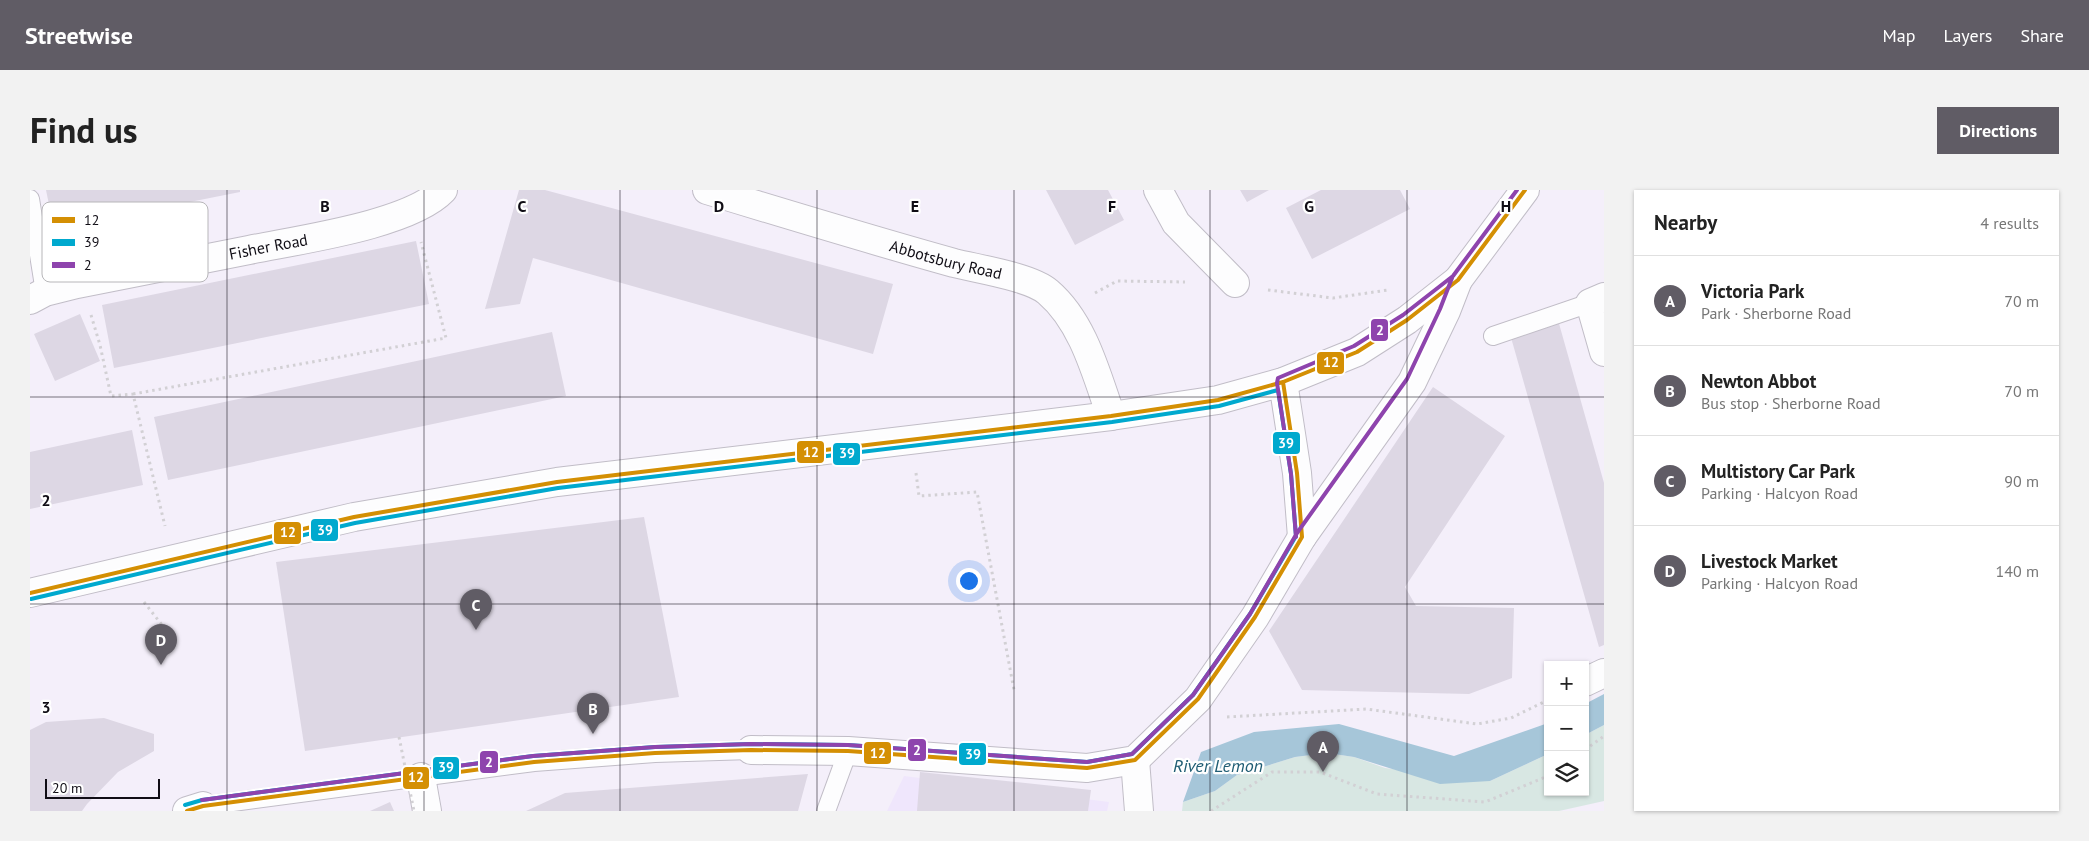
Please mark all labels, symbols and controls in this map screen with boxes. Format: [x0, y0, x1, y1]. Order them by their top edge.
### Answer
text: Streetwise [25, 20, 133, 51]
text: Map [1883, 24, 1915, 47]
text: Layers [1943, 24, 1992, 47]
text: Share [2020, 24, 2064, 47]
text: Find us [30, 107, 138, 153]
button: Directions [1937, 107, 2059, 154]
text: B [320, 196, 330, 216]
text: C [518, 196, 527, 216]
text: D [714, 196, 724, 216]
text: E [911, 196, 919, 216]
text: F [1108, 196, 1116, 216]
text: G [1304, 196, 1314, 216]
text: H [1501, 196, 1511, 216]
legend [42, 202, 208, 282]
text: Nearby [1654, 209, 1717, 236]
text: 12 [84, 211, 99, 229]
text: 4 results [1980, 213, 2039, 233]
street label: Fisher Road [227, 229, 309, 264]
text: 39 [84, 233, 99, 251]
street label: Abbotsbury Road [888, 235, 1004, 283]
text: 2 [84, 256, 92, 274]
text: Victoria Park [1701, 279, 1804, 303]
text: A [1665, 291, 1675, 311]
text: 70 m [2004, 291, 2039, 311]
text: Park · Sherborne Road [1701, 303, 1851, 323]
line badge: 2 [1370, 318, 1389, 342]
text: 2 [1376, 321, 1384, 339]
line badge: 12 [1316, 351, 1345, 375]
text: 12 [1323, 353, 1339, 371]
text: Newton Abbot [1701, 369, 1816, 393]
text: B [1665, 381, 1675, 401]
text: 70 m [2004, 381, 2039, 401]
text: Bus stop · Sherborne Road [1701, 393, 1881, 413]
line badge: 39 [1272, 431, 1301, 455]
text: 39 [1278, 434, 1294, 452]
line badge: 12 [796, 440, 825, 464]
line badge: 39 [832, 442, 861, 466]
text: 12 [803, 443, 819, 461]
text: 39 [839, 444, 855, 462]
text: Multistory Car Park [1701, 459, 1855, 483]
text: C [1666, 471, 1674, 491]
text: 90 m [2004, 471, 2039, 491]
text: Parking · Halcyon Road [1701, 483, 1858, 503]
text: 2 [41, 490, 51, 510]
line badge: 39 [310, 518, 339, 542]
line badge: 12 [273, 521, 302, 545]
text: 39 [317, 521, 333, 539]
text: 12 [280, 523, 296, 541]
text: Livestock Market [1701, 549, 1838, 573]
text: D [1665, 561, 1675, 581]
text: 140 m [1996, 561, 2039, 581]
your location [956, 568, 982, 594]
text: Parking · Halcyon Road [1701, 573, 1858, 593]
pin: C [460, 589, 492, 630]
pin: D [145, 624, 177, 665]
map controls [1544, 661, 1589, 796]
button: + [1544, 661, 1589, 706]
pin: B [577, 693, 609, 734]
text: 3 [41, 697, 51, 717]
button: − [1544, 706, 1589, 751]
pin: A [1307, 731, 1339, 772]
line badge: 2 [907, 738, 927, 762]
line badge: 12 [863, 741, 892, 765]
text: 2 [913, 741, 921, 759]
line badge: 39 [958, 742, 987, 766]
text: 12 [870, 744, 886, 762]
text: 39 [965, 745, 981, 763]
line badge: 2 [479, 750, 499, 774]
button: layers [1544, 751, 1589, 796]
text: 2 [485, 753, 493, 771]
water label: River Lemon [1173, 754, 1263, 777]
line badge: 39 [432, 756, 460, 780]
text: 39 [438, 758, 454, 776]
line badge: 12 [402, 766, 430, 790]
text: 12 [408, 768, 424, 786]
scale bar [45, 776, 160, 799]
text: 20 m [52, 779, 82, 797]

